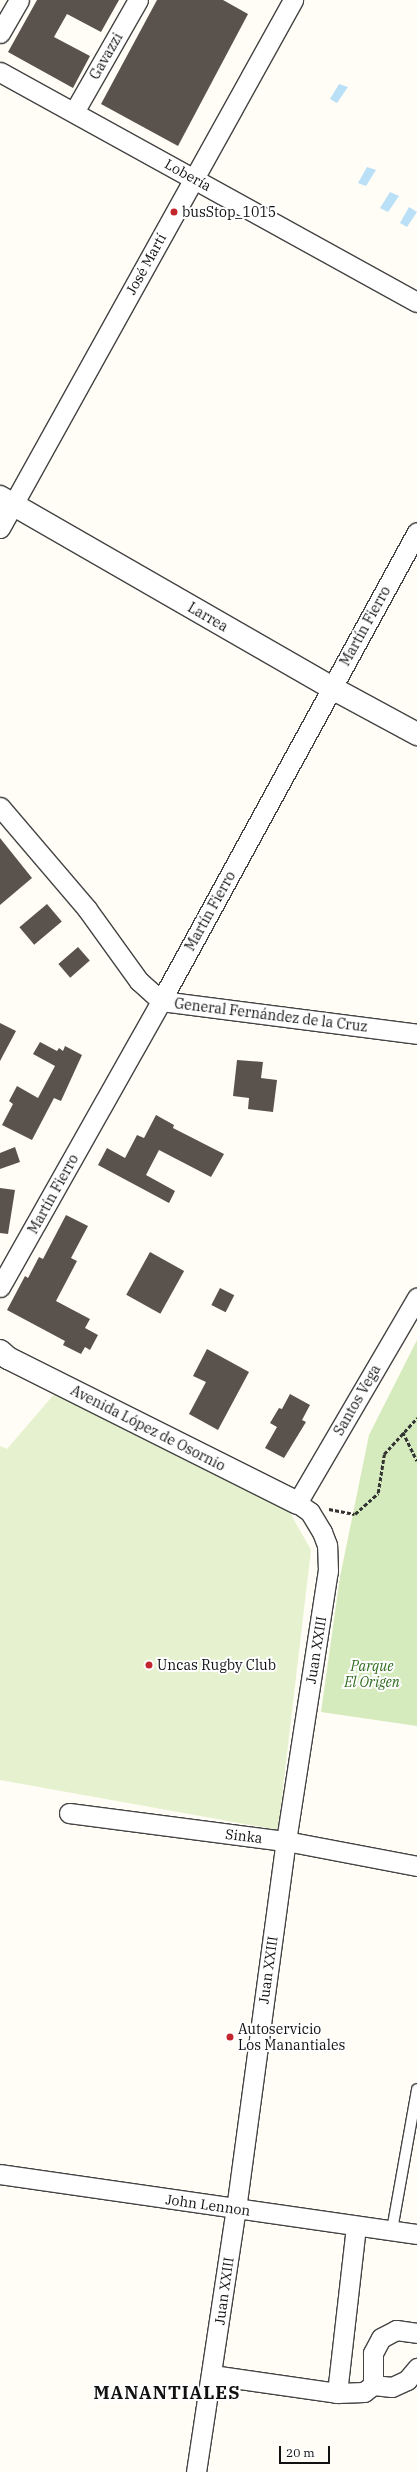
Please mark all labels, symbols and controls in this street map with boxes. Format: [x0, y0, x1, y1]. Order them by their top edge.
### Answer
street label: Gavazzi [86, 30, 126, 82]
street label: Lobería [162, 155, 214, 195]
place label: busStop_1015 [182, 204, 276, 220]
marker: busStop_1015 [169, 207, 179, 217]
street label: José Martí [122, 231, 170, 297]
street label: Martín Fierro [336, 583, 394, 669]
street label: Larrea [185, 599, 231, 635]
street label: Martín Fierro [181, 868, 239, 954]
street label: General Fernández de la Cruz [173, 995, 369, 1035]
street label: Martín Fierro [24, 1151, 82, 1237]
street label: Santos Vega [330, 1362, 384, 1438]
street label: Avenida López de Osornio [68, 1382, 228, 1474]
street label: Juan XXIII [302, 1615, 330, 1685]
place label: Uncas Rugby Club [157, 1657, 276, 1673]
park label: Parque El Origen [344, 1658, 400, 1690]
marker: Uncas Rugby Club [144, 1660, 154, 1670]
street label: Sinka [224, 1825, 264, 1847]
street label: Juan XXIII [255, 1935, 281, 2005]
place label: Autoservicio Los Manantiales [238, 2021, 345, 2054]
marker: Autoservicio Los Manantiales [225, 2032, 235, 2042]
street label: John Lennon [164, 2191, 252, 2219]
street label: Juan XXIII [211, 2256, 237, 2326]
district label: MANANTIALES [93, 2382, 241, 2404]
scale bar [281, 2438, 332, 2464]
text: 20 m [286, 2445, 315, 2460]

